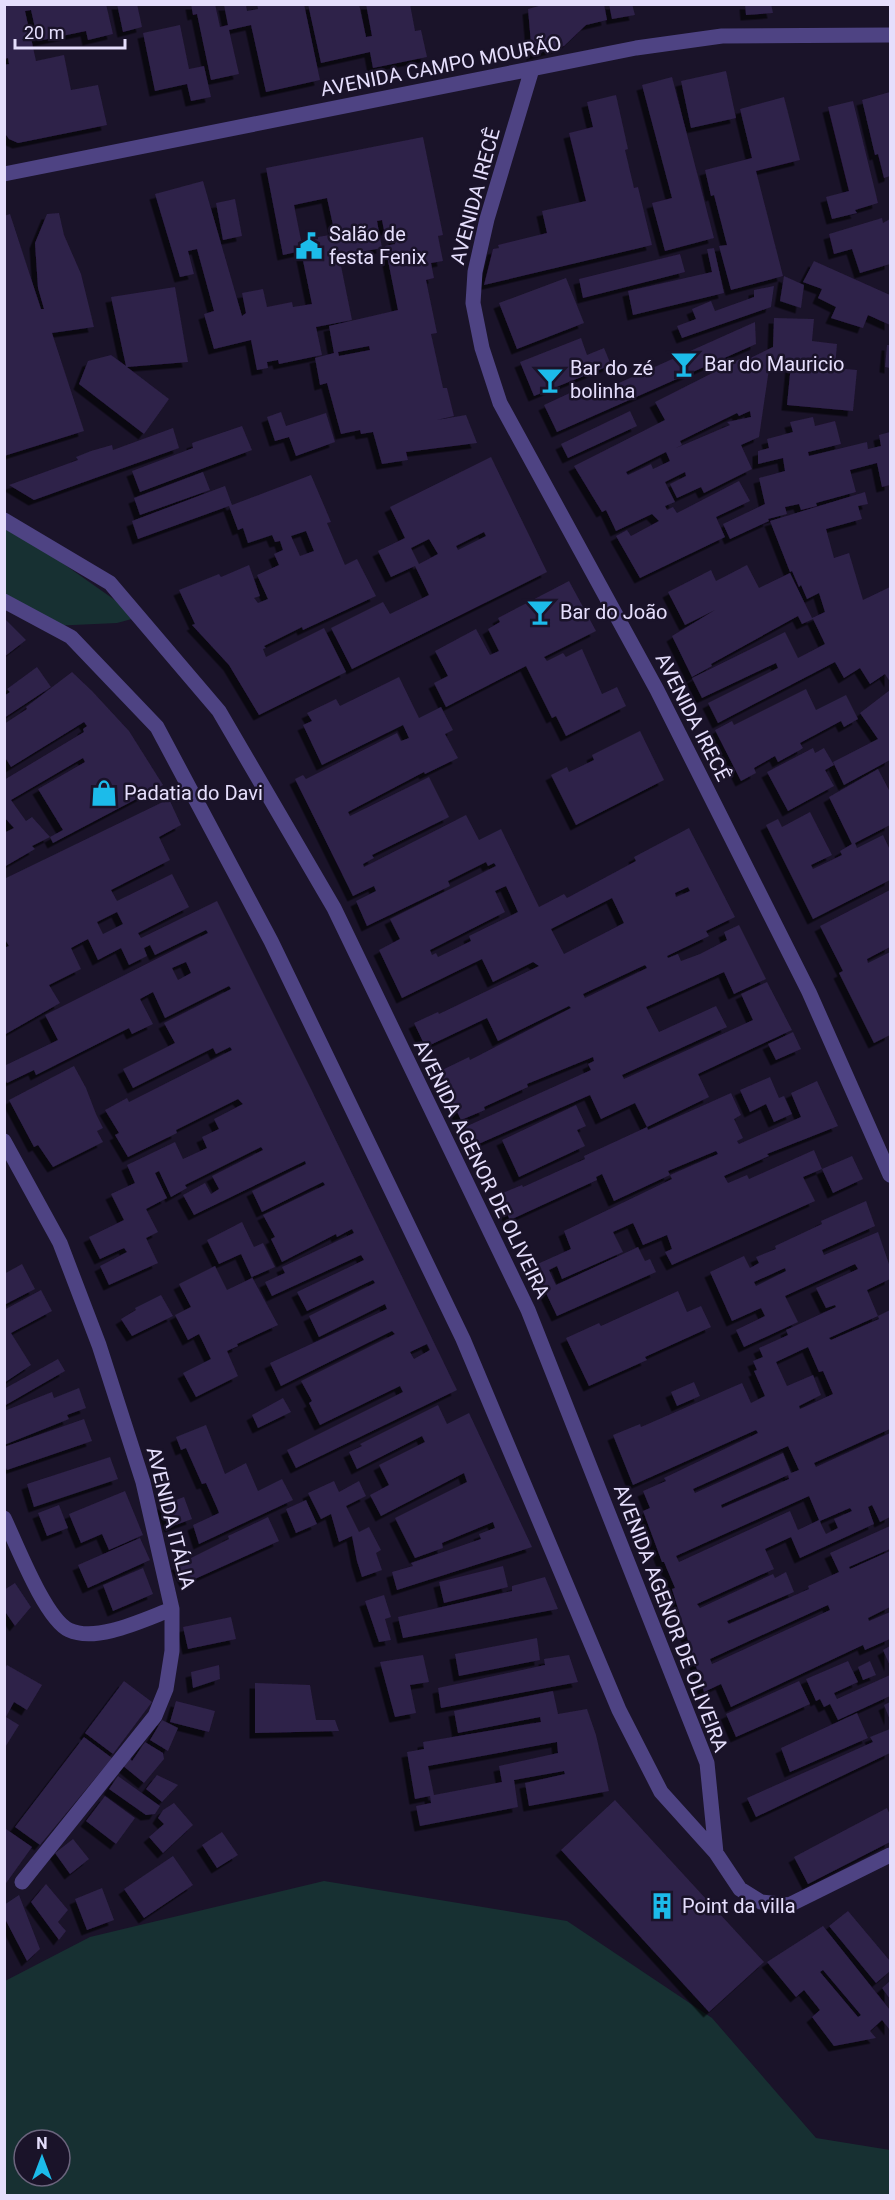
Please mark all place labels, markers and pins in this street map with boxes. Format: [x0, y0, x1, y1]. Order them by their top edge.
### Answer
place label: Salão de festa Fenix [329, 222, 426, 269]
public building icon: Salão de festa Fenix [294, 231, 324, 261]
bar icon: Bar do Mauricio [669, 349, 699, 379]
place label: Bar do Mauricio [704, 352, 844, 376]
place label: Bar do zé bolinha [570, 356, 653, 403]
bar icon: Bar do zé bolinha [535, 365, 565, 395]
bar icon: Bar do João [525, 597, 555, 627]
place label: Bar do João [560, 600, 667, 624]
shop icon: Padatia do Davi [89, 778, 119, 808]
place label: Padatia do Davi [124, 781, 263, 805]
building icon: Point da villa [647, 1891, 677, 1921]
place label: Point da villa [682, 1894, 796, 1918]

